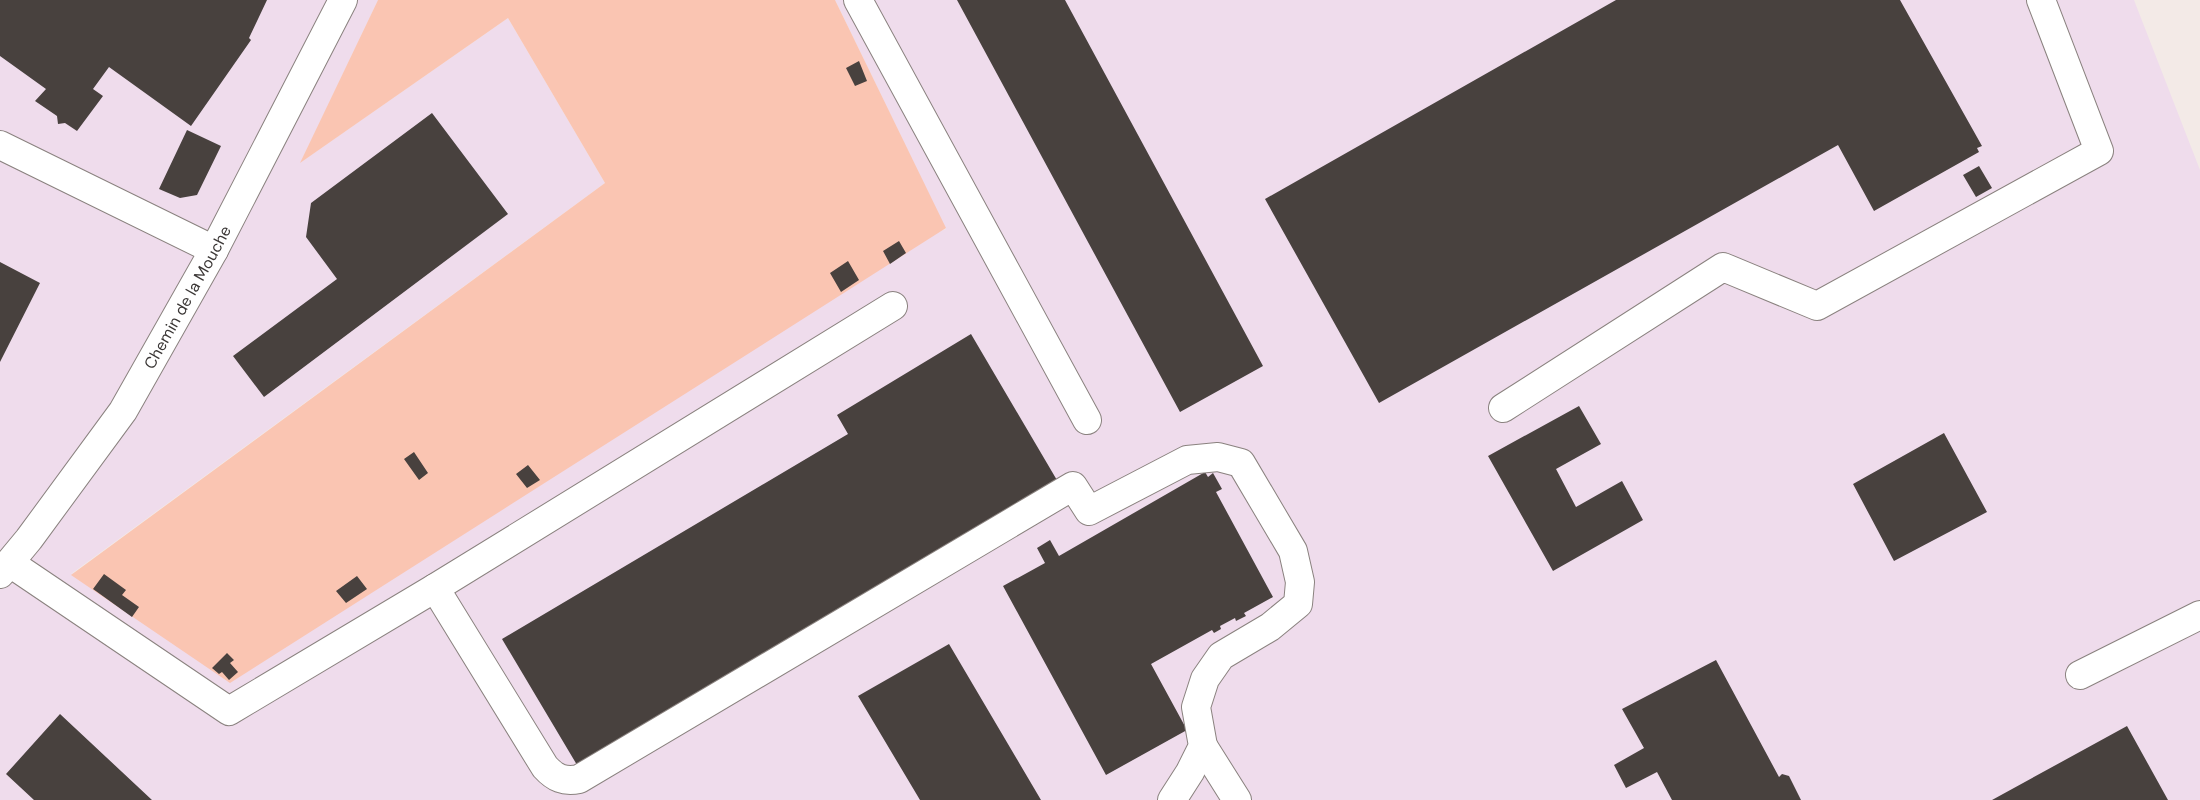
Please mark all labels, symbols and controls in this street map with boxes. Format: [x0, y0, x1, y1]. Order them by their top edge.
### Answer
street label: Chemin de la Mouche [139, 222, 235, 372]

